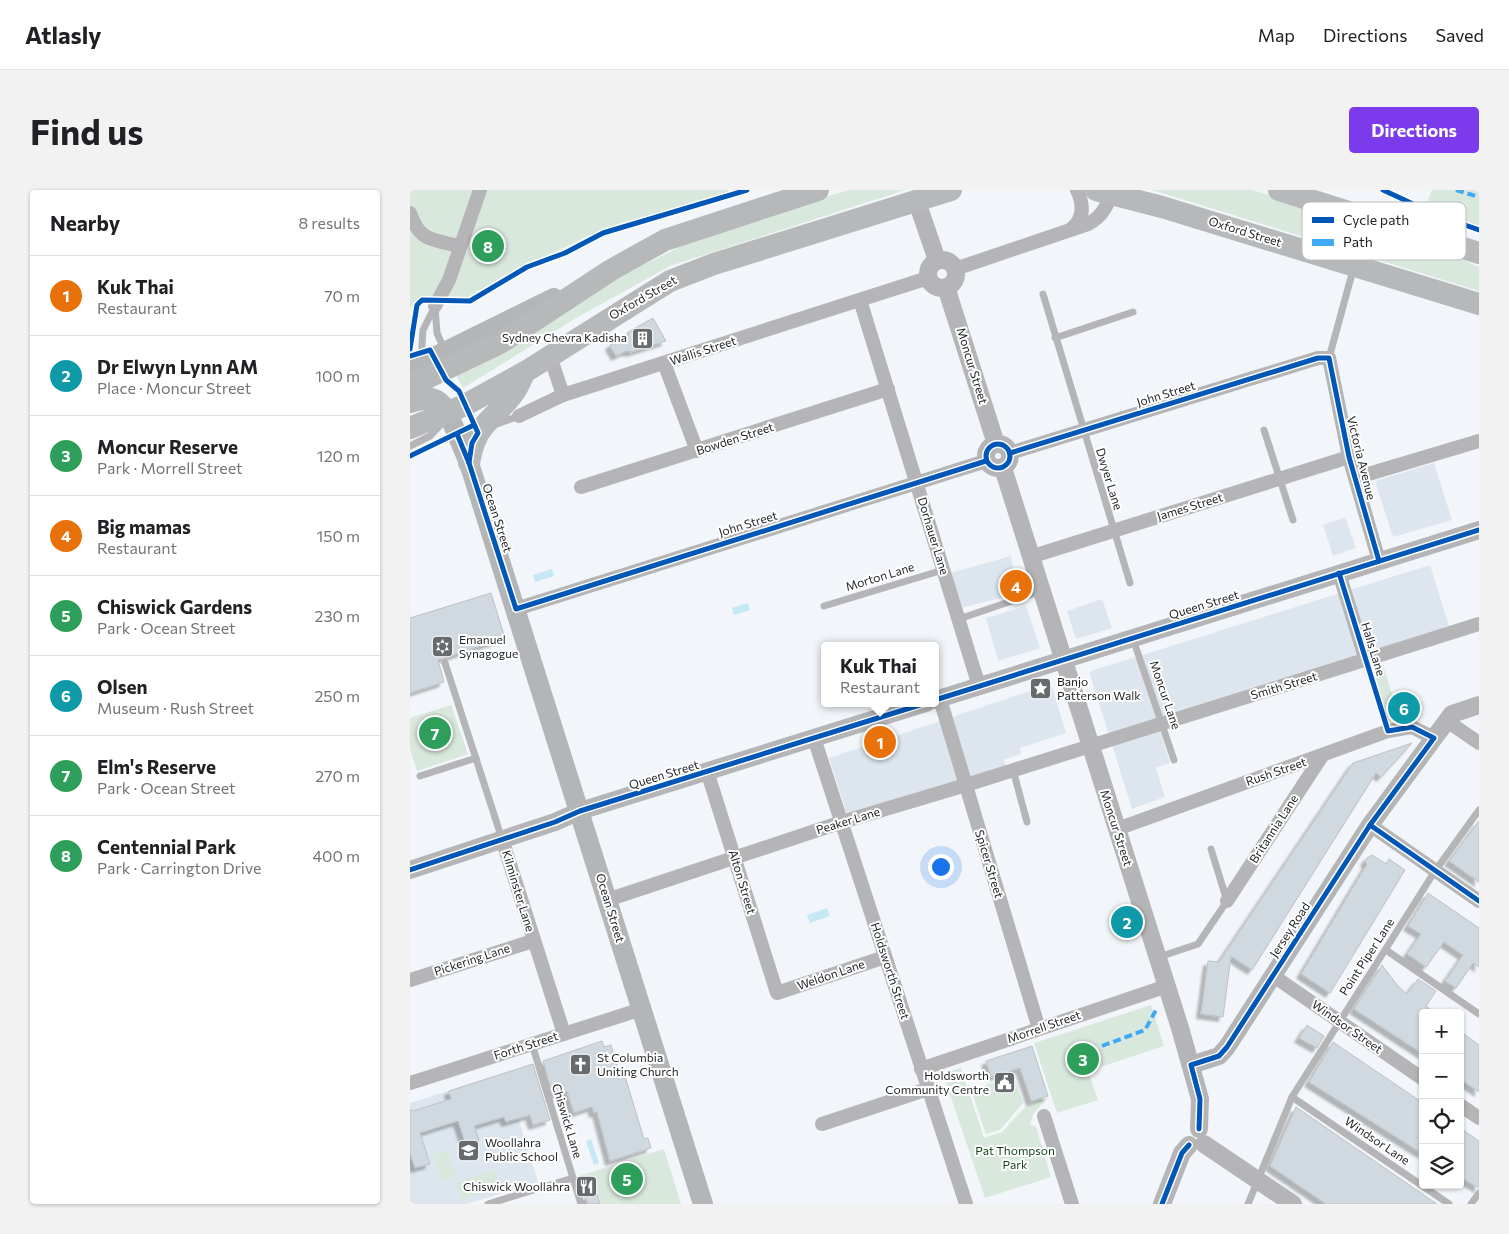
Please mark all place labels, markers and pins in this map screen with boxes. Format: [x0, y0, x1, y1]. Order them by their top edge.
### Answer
pin: 8 [472, 227, 504, 265]
building icon: Sydney Chevra Kadisha [631, 326, 655, 350]
place label: Sydney Chevra Kadisha [502, 330, 627, 344]
pin: 4 [1000, 567, 1032, 605]
place label: Emanuel Synagogue [459, 632, 518, 660]
synagogue icon: Emanuel Synagogue [431, 635, 455, 659]
place label: Banjo Patterson Walk [1057, 674, 1141, 702]
place icon: Banjo Patterson Walk [1029, 677, 1053, 701]
pin: 6 [1388, 689, 1420, 727]
pin: 7 [419, 714, 451, 752]
pin: 1 [864, 723, 896, 761]
pin: 2 [1111, 903, 1143, 941]
pin: 3 [1067, 1040, 1099, 1078]
place label: St Columbia Uniting Church [597, 1050, 679, 1078]
church icon: St Columbia Uniting Church [569, 1053, 593, 1077]
place label: Holdsworth Community Centre [885, 1068, 989, 1096]
public building icon: Holdsworth Community Centre [993, 1071, 1017, 1095]
place label: Woollahra Public School [485, 1135, 558, 1163]
school or university icon: Woollahra Public School [457, 1138, 481, 1162]
pin: 5 [611, 1160, 643, 1198]
restaurant icon: Chiswick Woollahra [574, 1175, 598, 1199]
place label: Chiswick Woollahra [463, 1179, 570, 1193]

